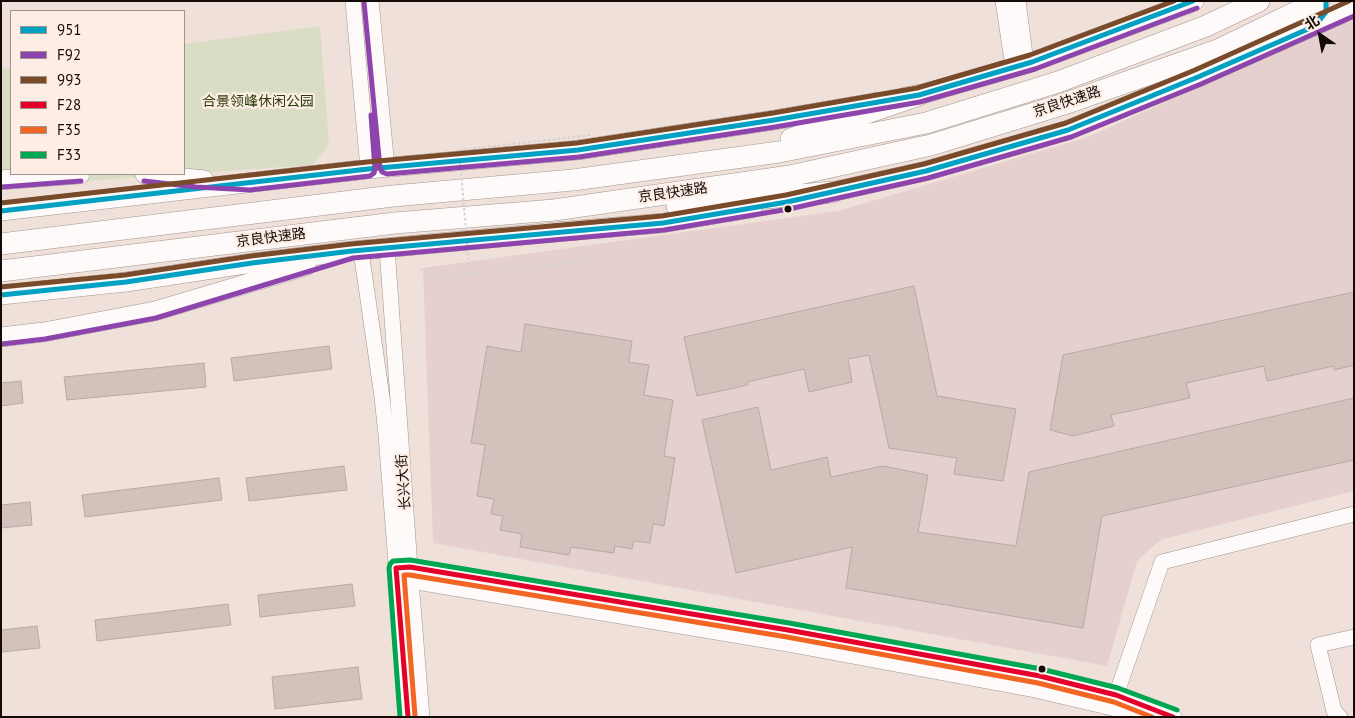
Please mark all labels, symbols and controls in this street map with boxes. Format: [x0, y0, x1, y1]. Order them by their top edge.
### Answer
legend [10, 10, 185, 175]
north arrow [1295, 10, 1345, 60]
text: 北 [1301, 11, 1323, 34]
text: 951 [57, 20, 82, 39]
text: F92 [57, 45, 81, 64]
text: 993 [57, 70, 82, 89]
street label: 京良快速路 [1031, 83, 1103, 121]
park label: 合景领峰休闲公园 [202, 94, 314, 110]
text: F28 [57, 95, 81, 114]
text: F35 [57, 120, 81, 139]
text: F33 [57, 145, 81, 164]
street label: 京良快速路 [637, 180, 709, 206]
unlabelled marker [783, 204, 793, 214]
street label: 京良快速路 [235, 225, 307, 251]
street label: 长兴大街 [394, 453, 414, 511]
unlabelled marker [1037, 664, 1047, 674]

